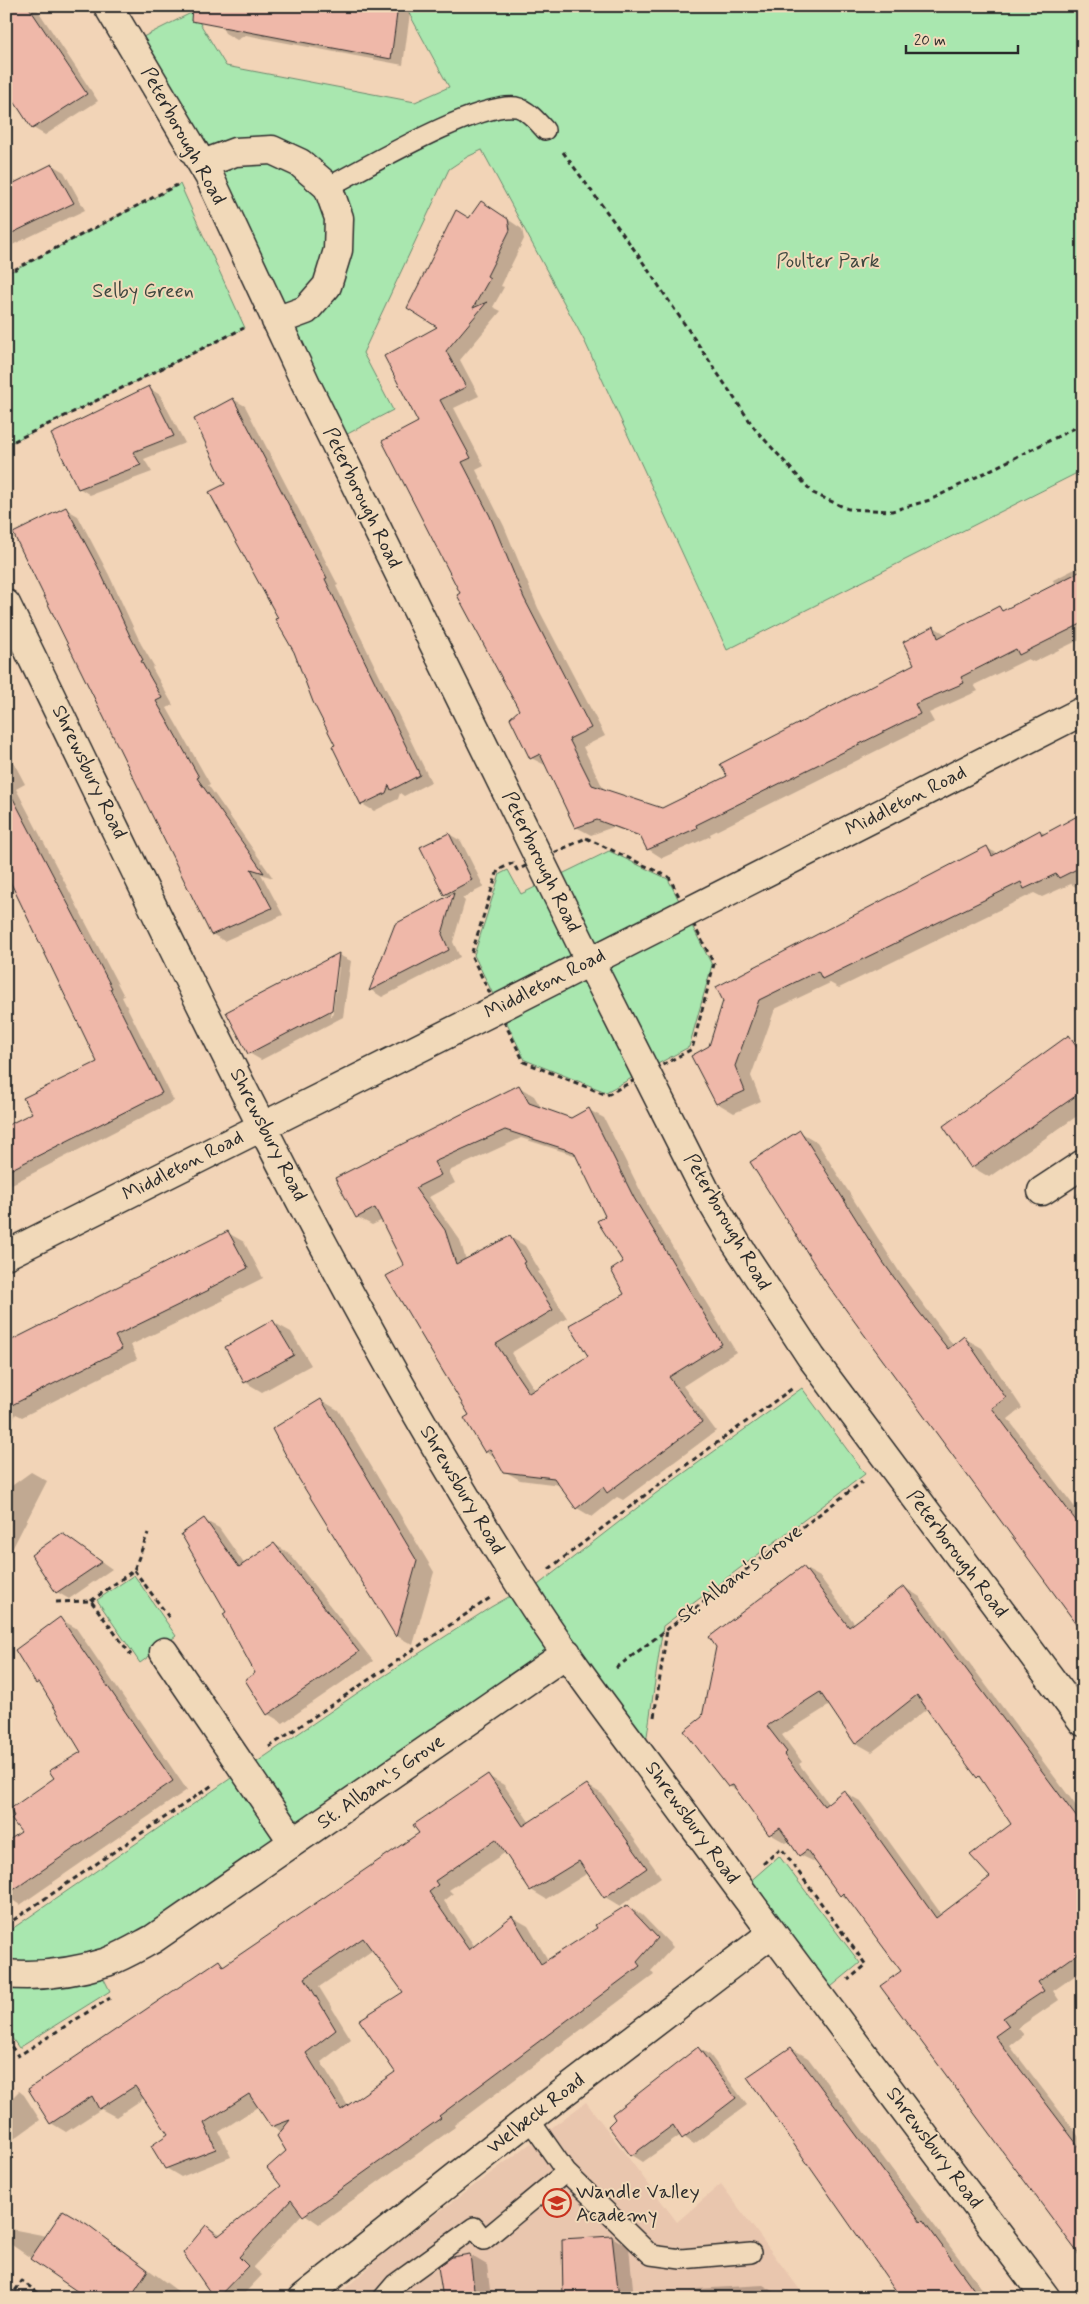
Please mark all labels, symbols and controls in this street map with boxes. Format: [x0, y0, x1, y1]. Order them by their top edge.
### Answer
scale bar [906, 22, 1019, 54]
text: 20 m [914, 31, 946, 51]
street label: Peterborough Road [134, 62, 232, 210]
park label: Poulter Park [776, 248, 880, 275]
park label: Selby Green [92, 278, 194, 305]
street label: Peterborough Road [316, 423, 408, 573]
street label: Shrewsbury Road [45, 701, 133, 843]
street label: Middleton Road [841, 759, 971, 843]
street label: Peterborough Road [495, 787, 587, 937]
street label: Middleton Road [480, 942, 610, 1026]
street label: Shrewsbury Road [223, 1064, 313, 1206]
street label: Middleton Road [118, 1124, 248, 1208]
street label: Peterborough Road [677, 1149, 777, 1295]
street label: Shrewsbury Road [413, 1421, 511, 1559]
street label: Peterborough Road [900, 1484, 1014, 1624]
street label: St. Alban's Grove [672, 1518, 808, 1630]
street label: St. Alban's Grove [312, 1728, 450, 1836]
street label: Shrewsbury Road [638, 1756, 746, 1890]
street label: Welbeck Road [481, 2067, 591, 2161]
street label: Shrewsbury Road [879, 2082, 989, 2214]
place label: Wandle Valley Academy [576, 2179, 700, 2229]
school or university icon: Wandle Valley Academy [542, 2188, 572, 2218]

